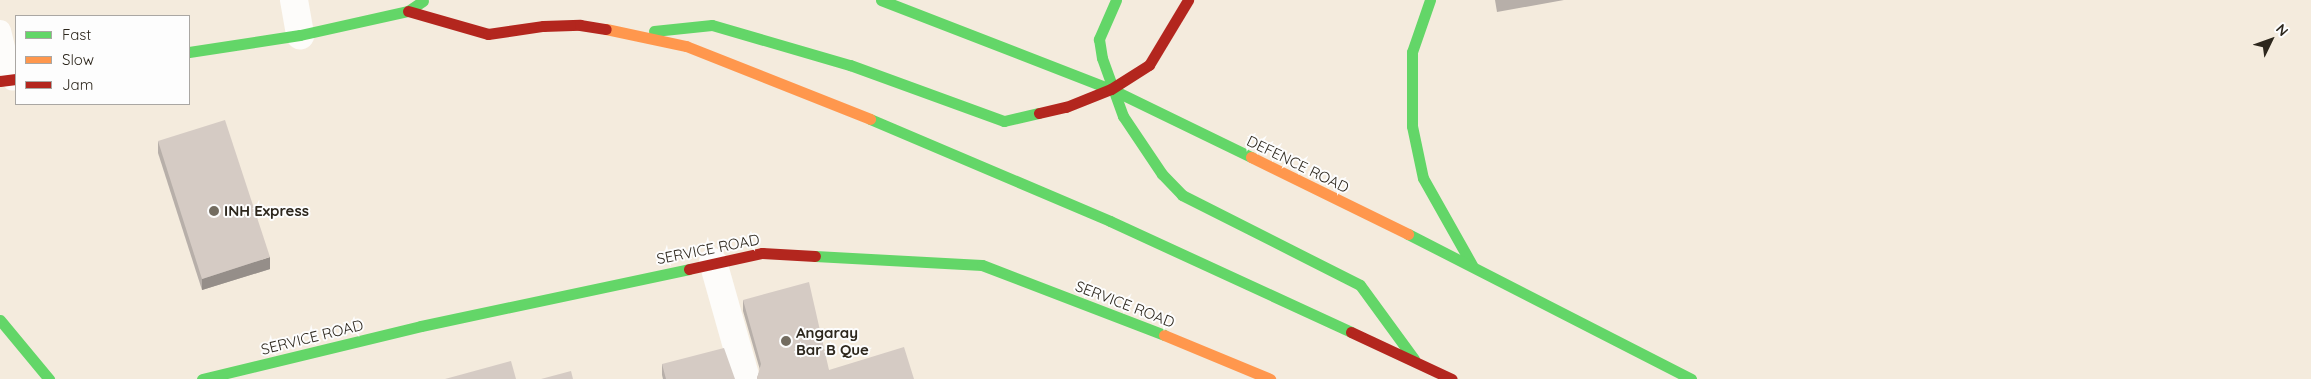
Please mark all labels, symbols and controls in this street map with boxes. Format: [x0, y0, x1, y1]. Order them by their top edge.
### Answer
legend [15, 15, 190, 105]
north arrow [2246, 15, 2296, 65]
text: N [2272, 20, 2292, 40]
text: Fast [62, 25, 91, 44]
text: Slow [62, 50, 94, 69]
text: Jam [62, 75, 93, 94]
street label: DEFENCE ROAD [1244, 131, 1352, 197]
place label: INH Express [224, 202, 309, 220]
marker: INH Express [208, 205, 220, 217]
street label: SERVICE ROAD [655, 230, 761, 268]
street label: SERVICE ROAD [1073, 277, 1177, 331]
street label: SERVICE ROAD [259, 316, 365, 358]
place label: Angaray Bar B Que [796, 323, 869, 358]
marker: Angaray Bar B Que [780, 335, 792, 347]

